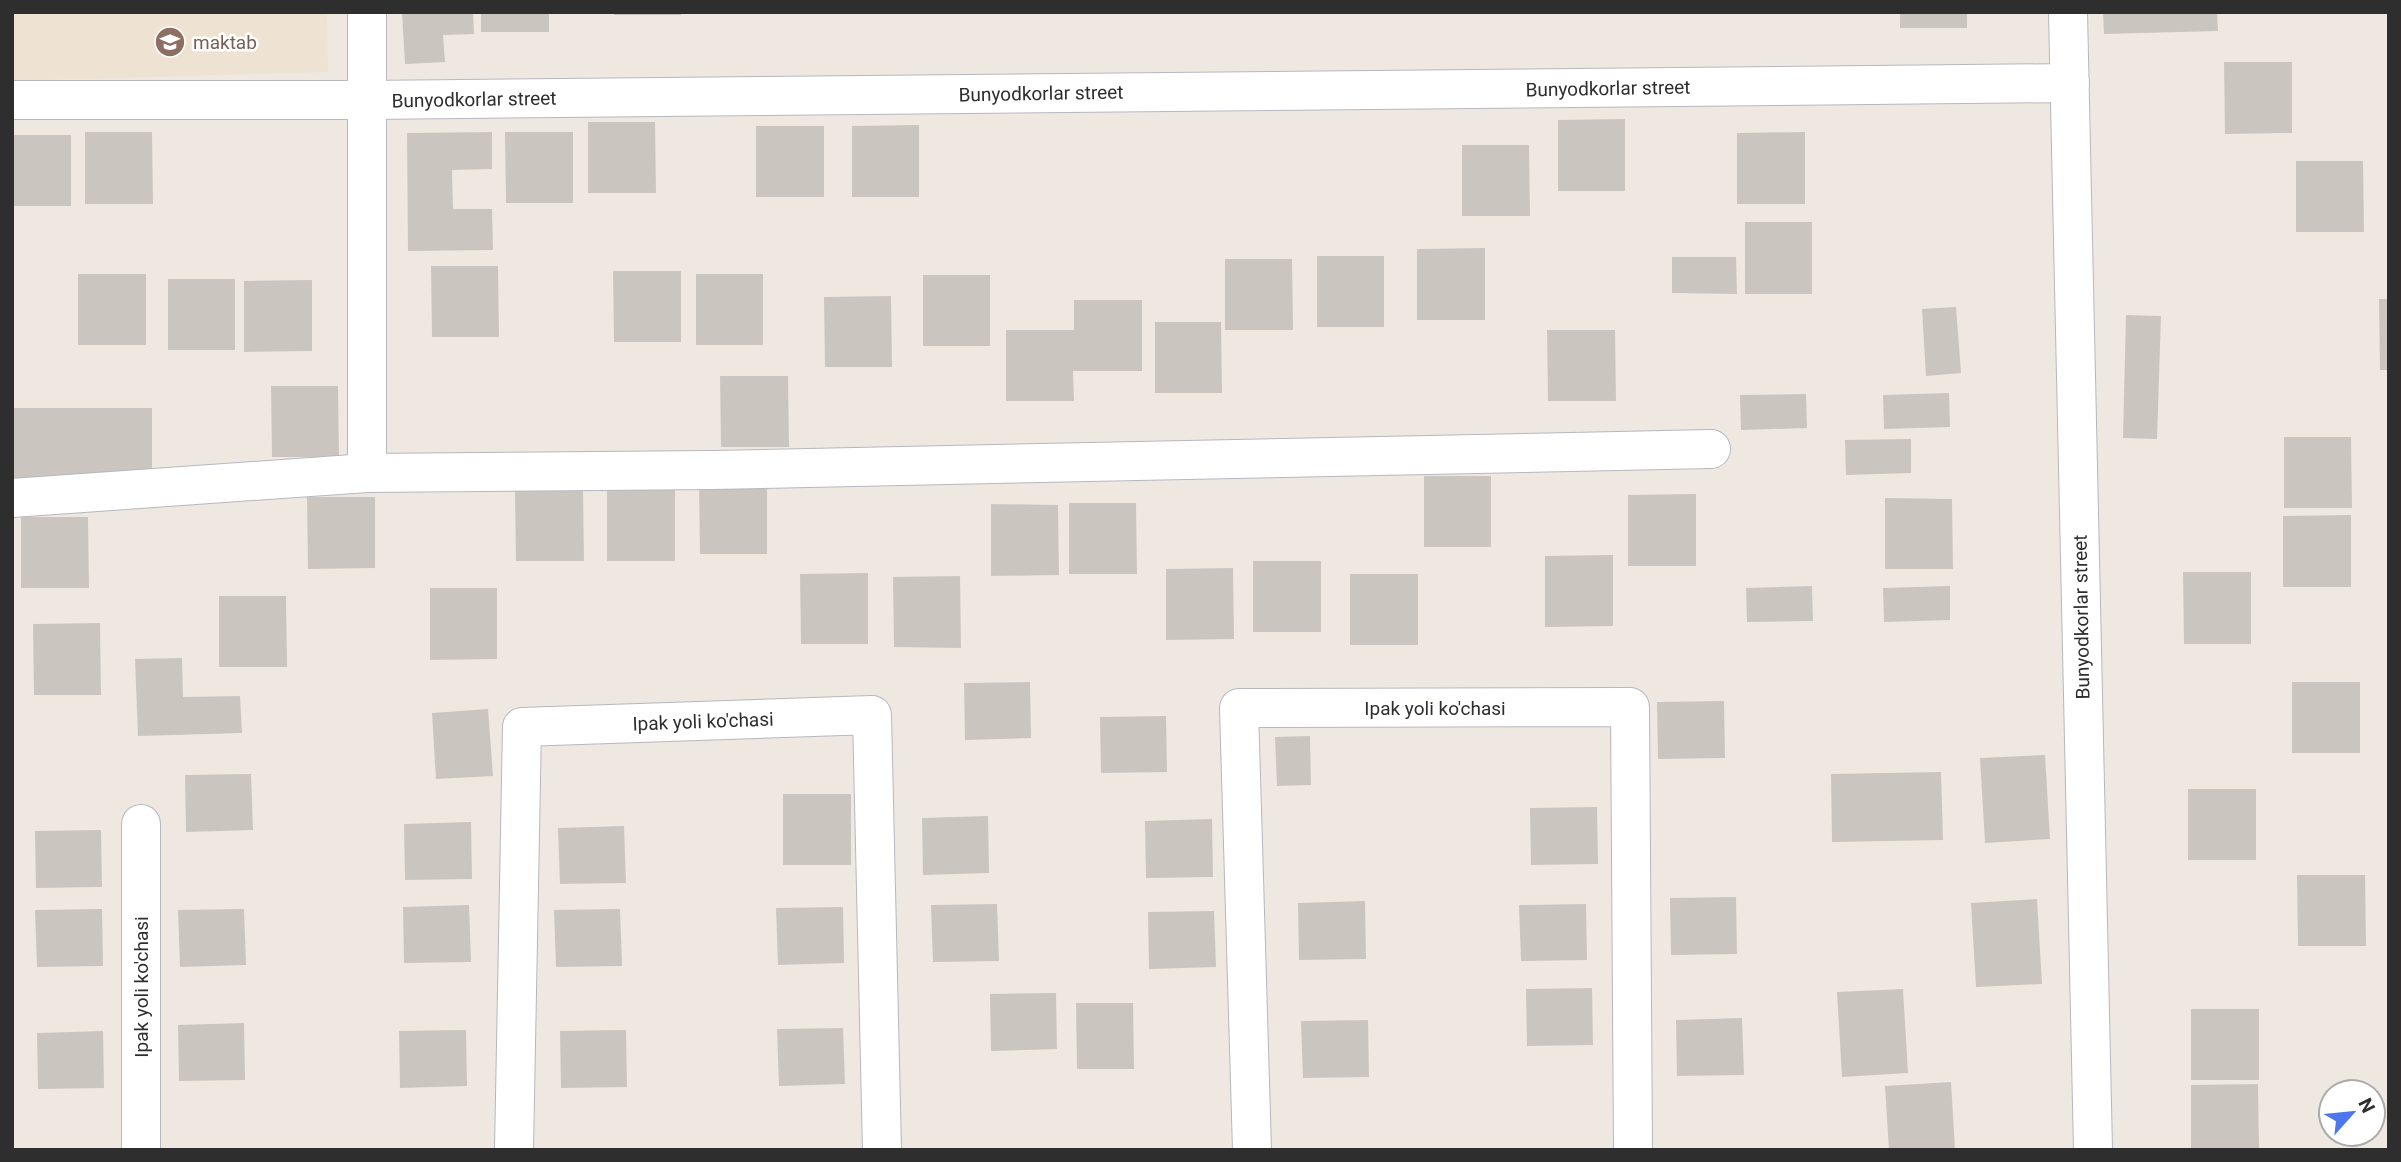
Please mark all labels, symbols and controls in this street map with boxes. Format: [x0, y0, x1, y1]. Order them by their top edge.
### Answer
school or university icon: maktab [153, 25, 187, 59]
place label: maktab [193, 31, 257, 54]
street label: Bunyodkorlar street [1525, 76, 1691, 101]
street label: Bunyodkorlar street [958, 81, 1124, 106]
street label: Bunyodkorlar street [391, 87, 557, 112]
street label: Bunyodkorlar street [2069, 534, 2094, 700]
street label: Ipak yoli ko'chasi [1364, 697, 1506, 720]
street label: Ipak yoli ko'chasi [632, 708, 774, 735]
street label: Ipak yoli ko'chasi [130, 916, 153, 1058]
north arrow [2317, 1078, 2387, 1148]
text: N [2353, 1094, 2380, 1117]

